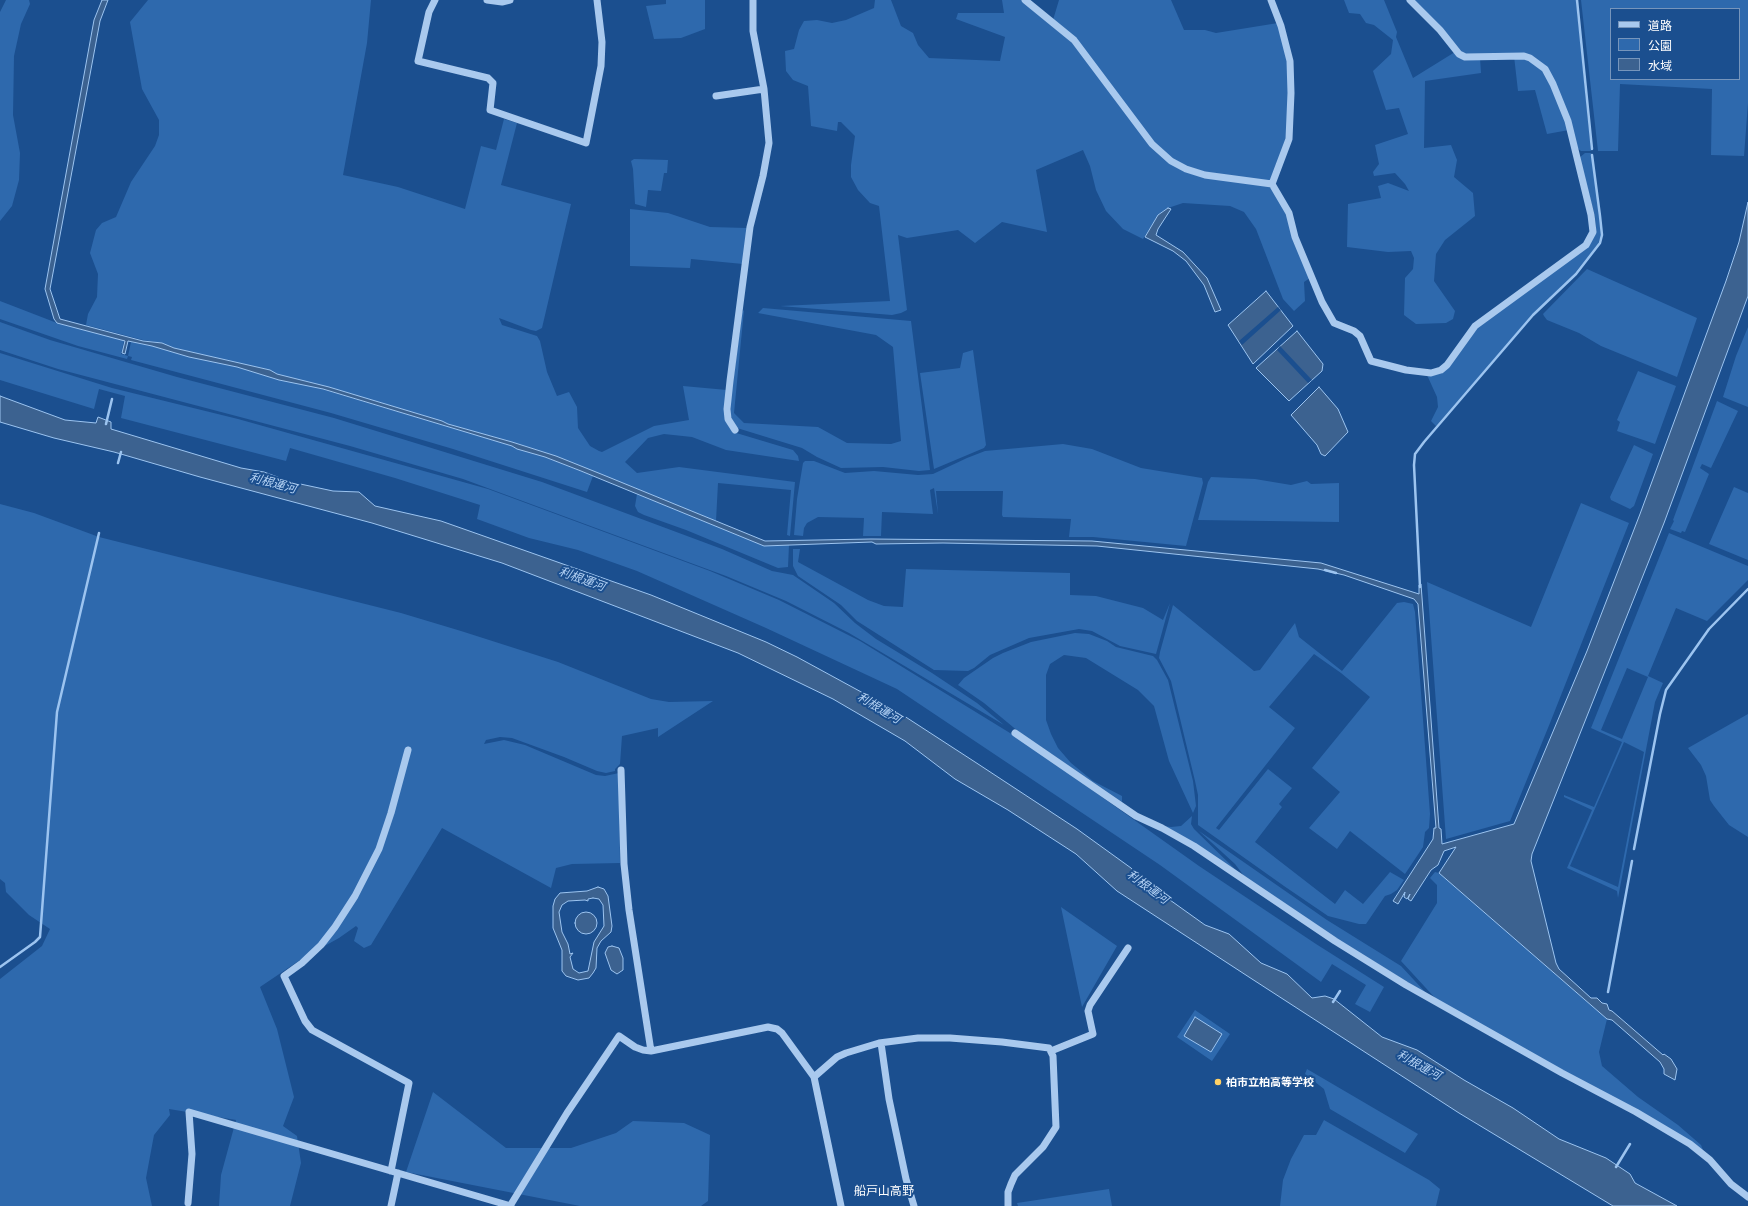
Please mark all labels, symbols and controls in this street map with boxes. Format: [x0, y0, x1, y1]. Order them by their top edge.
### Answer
legend [1610, 8, 1740, 80]
text: 道路 [1648, 18, 1672, 32]
text: 公園 [1648, 38, 1672, 52]
text: 水域 [1648, 58, 1672, 72]
water label: 利根運河 [248, 470, 298, 496]
water label: 利根運河 [557, 564, 607, 594]
water label: 利根運河 [855, 689, 903, 727]
water label: 利根運河 [1124, 867, 1172, 907]
water label: 利根運河 [1395, 1047, 1443, 1083]
place label: 柏市立柏高等学校 [1226, 1075, 1314, 1089]
marker: 柏市立柏高等学校 [1213, 1077, 1223, 1087]
district label: 船戸山高野 [854, 1184, 914, 1198]

